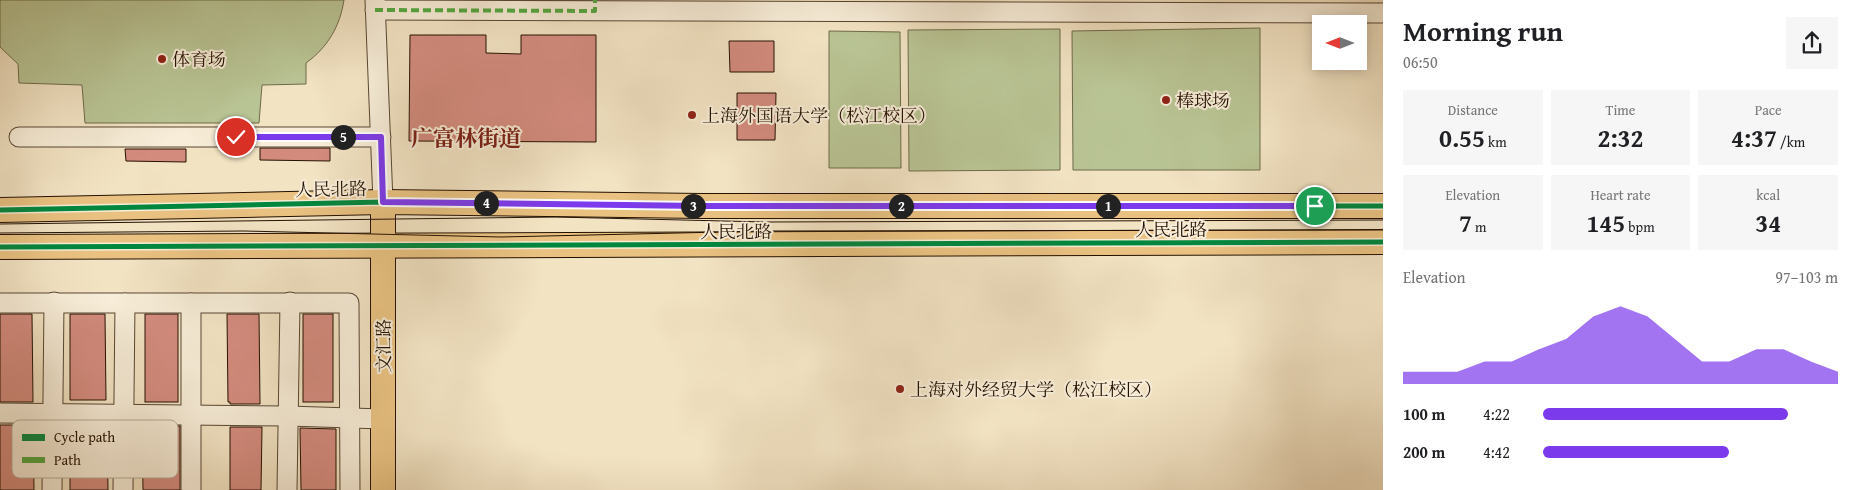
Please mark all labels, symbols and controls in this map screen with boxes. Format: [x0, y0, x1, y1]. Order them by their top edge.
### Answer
text: Morning run [1403, 10, 1563, 51]
north arrow [1312, 15, 1368, 70]
map controls [1312, 15, 1367, 70]
button: share [1786, 17, 1838, 69]
place label: 体育场 [172, 46, 226, 73]
text: 06:50 [1403, 50, 1438, 74]
marker: 体育场 [156, 53, 168, 65]
place label: 棒球场 [1176, 87, 1230, 114]
marker: 棒球场 [1160, 94, 1172, 106]
text: Distance [1448, 100, 1498, 120]
text: Time [1606, 100, 1635, 120]
text: Pace [1755, 100, 1782, 120]
place label: 上海外国语大学（松江校区） [702, 102, 936, 129]
marker: 上海外国语大学（松江校区） [686, 109, 698, 121]
pin [215, 116, 257, 158]
text: 0.55 [1439, 120, 1485, 156]
text: 2:32 [1598, 120, 1643, 156]
text: 4:37 [1731, 120, 1777, 156]
district label: 广富林街道 [411, 122, 521, 154]
icon: check [222, 123, 250, 151]
pin: 5 [330, 124, 356, 150]
text: 5 [340, 127, 347, 147]
text: km [1485, 132, 1507, 152]
text: /km [1777, 132, 1805, 152]
street label: 人民北路 [295, 175, 367, 203]
pin [1294, 185, 1336, 227]
text: Elevation [1445, 185, 1500, 205]
text: Heart rate [1590, 185, 1651, 205]
text: kcal [1756, 185, 1780, 205]
pin: 4 [474, 190, 498, 216]
icon: arrive [1301, 192, 1329, 220]
text: 4 [483, 193, 490, 213]
pin: 3 [680, 194, 706, 218]
pin: 2 [888, 194, 914, 218]
pin: 1 [1096, 194, 1120, 218]
text: 3 [690, 196, 697, 216]
text: 2 [898, 196, 905, 216]
text: 1 [1105, 196, 1112, 216]
text: 7 [1459, 205, 1472, 241]
text: 145 [1586, 205, 1625, 241]
text: 34 [1755, 205, 1781, 241]
street label: 人民北路 [1135, 216, 1207, 243]
text: m [1472, 217, 1487, 237]
text: bpm [1625, 217, 1655, 237]
street label: 人民北路 [700, 218, 772, 245]
text: Elevation [1403, 265, 1466, 289]
text: 97–103 m [1775, 265, 1838, 289]
street label: 文汇路 [370, 319, 397, 373]
place label: 上海对外经贸大学（松江校区） [910, 376, 1162, 403]
marker: 上海对外经贸大学（松江校区） [894, 383, 906, 395]
text: 100 m [1403, 402, 1445, 426]
text: 4:22 [1483, 402, 1510, 426]
legend [12, 420, 178, 478]
text: Cycle path [54, 427, 115, 447]
text: 200 m [1403, 440, 1445, 464]
text: 4:42 [1483, 440, 1510, 464]
text: Path [54, 450, 81, 470]

